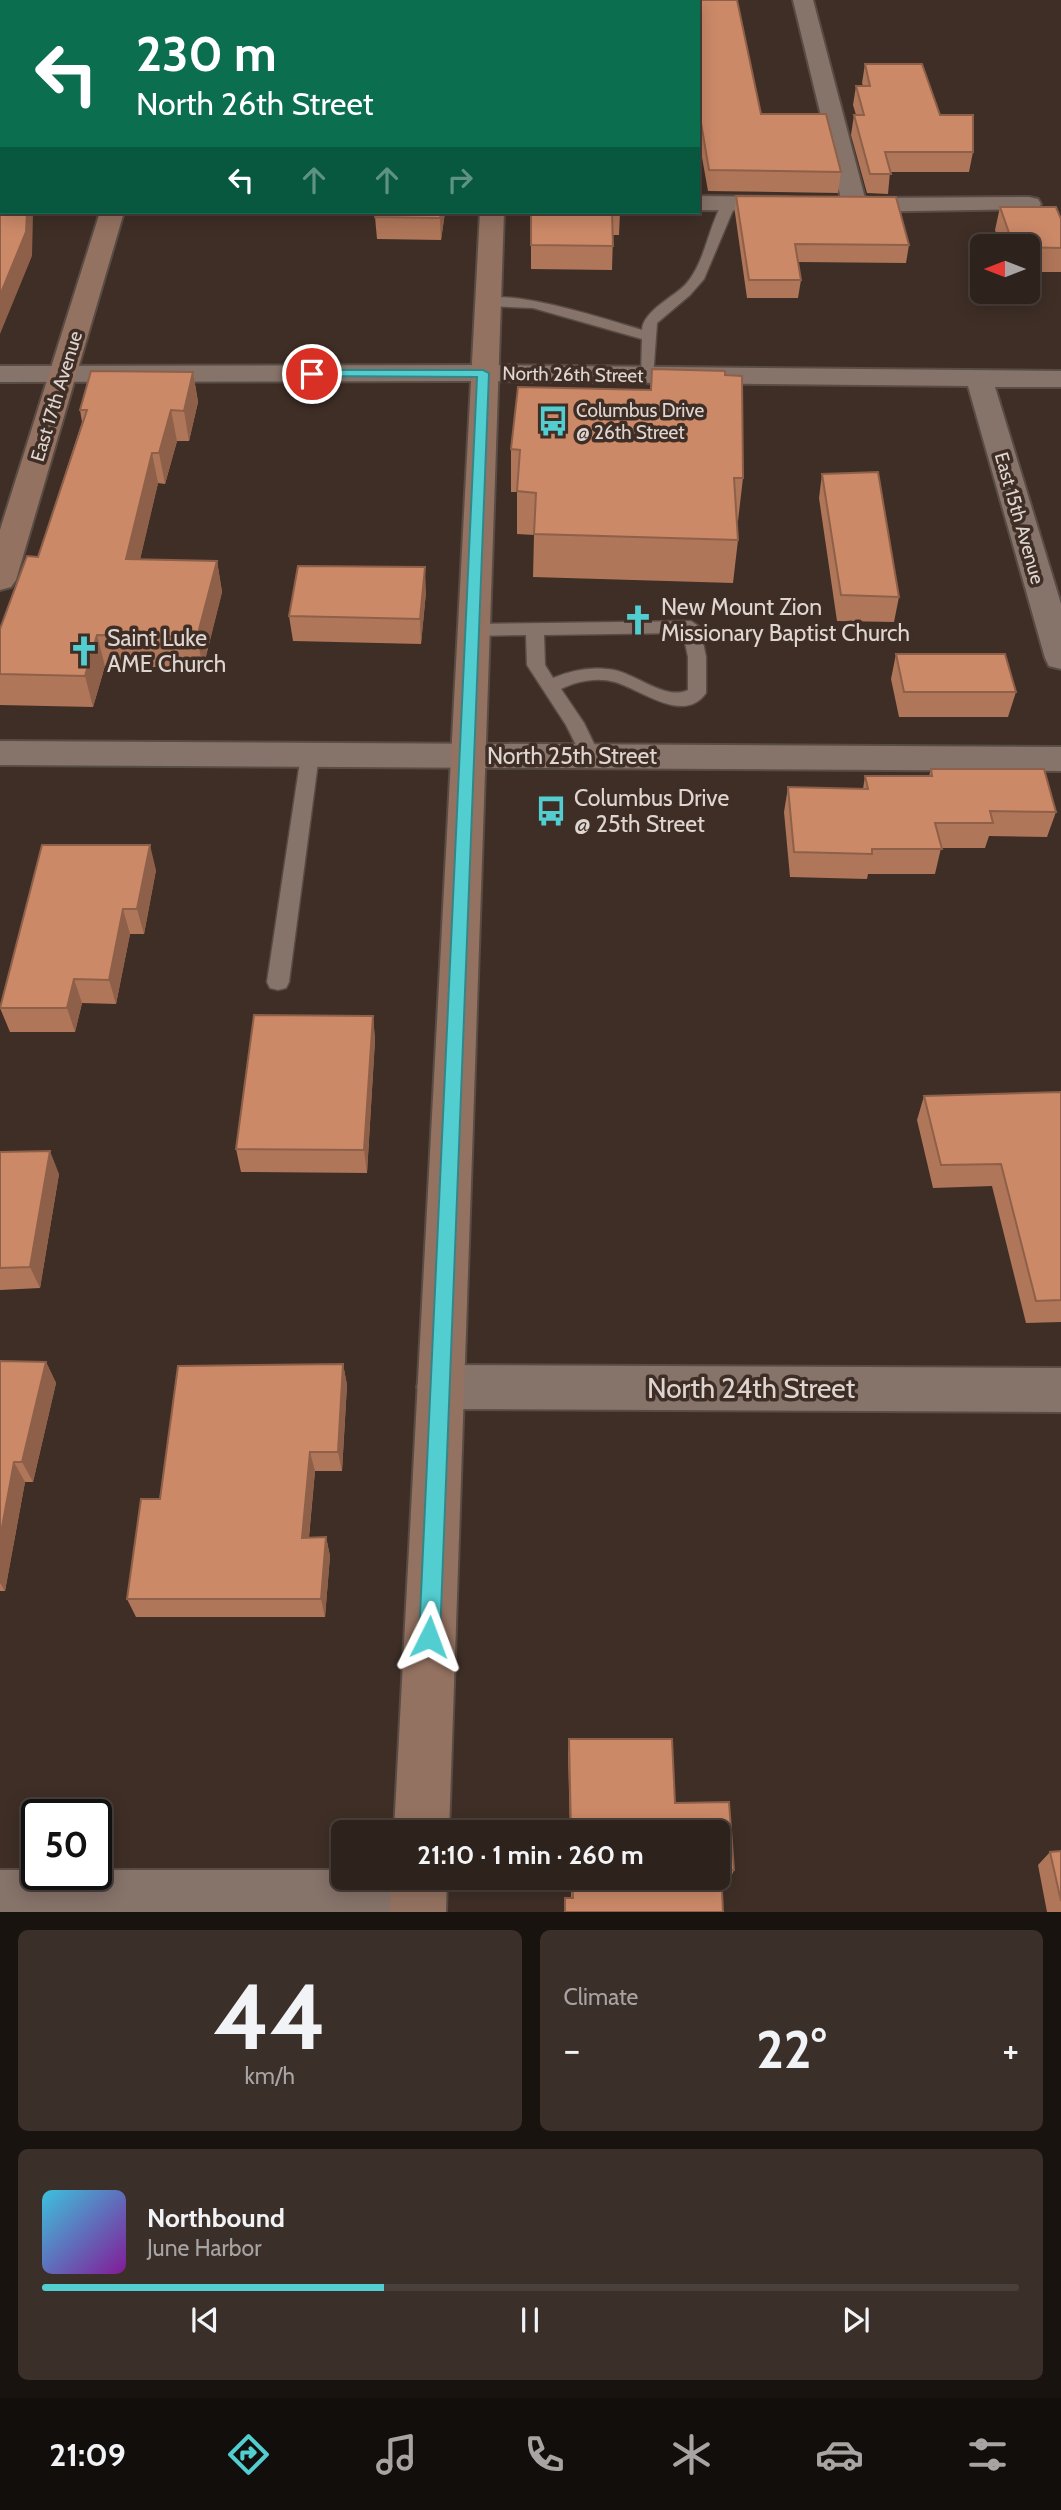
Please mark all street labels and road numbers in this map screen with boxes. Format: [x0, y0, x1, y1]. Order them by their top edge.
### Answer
street label: East 17th Avenue [26, 328, 87, 464]
street label: North 26th Street [502, 362, 644, 387]
street label: East 15th Avenue [990, 450, 1049, 587]
street label: North 25th Street [487, 742, 657, 770]
street label: North 24th Street [647, 1371, 855, 1405]

